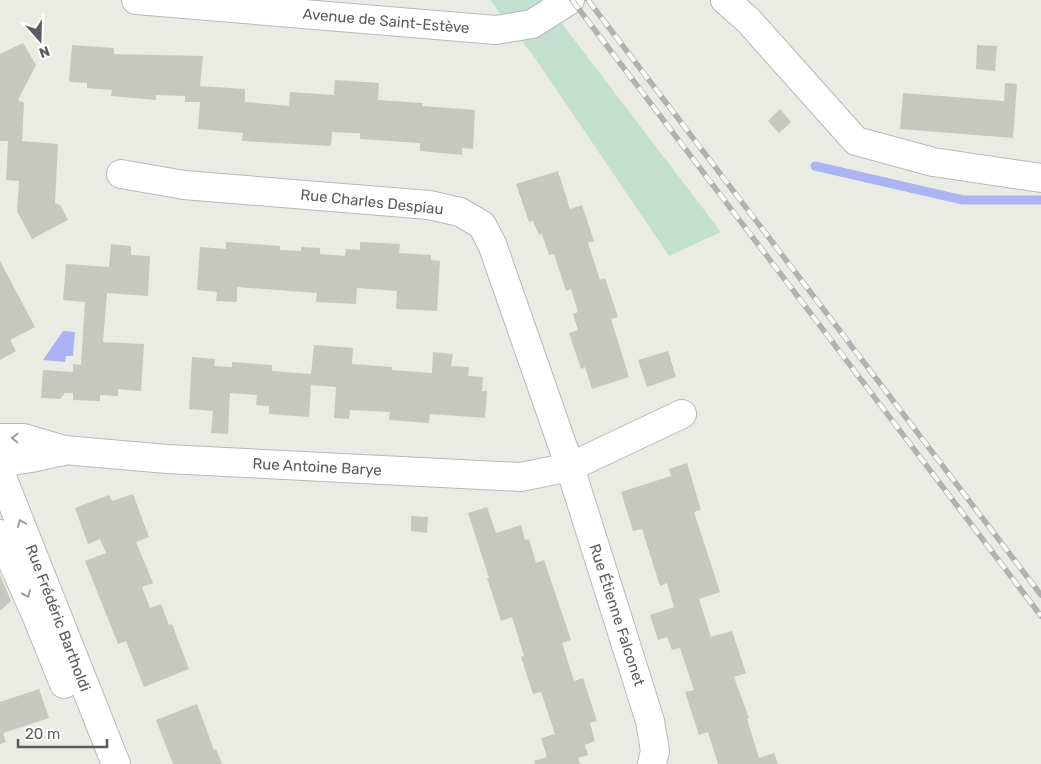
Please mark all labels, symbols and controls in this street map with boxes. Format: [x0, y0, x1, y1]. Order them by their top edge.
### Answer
street label: Avenue de Saint-Estève [302, 5, 470, 37]
north arrow [15, 15, 65, 65]
text: N [37, 42, 52, 61]
street label: Rue Charles Despiau [300, 186, 444, 218]
one-way arrow [11, 433, 19, 444]
street label: Rue Antoine Barye [252, 455, 382, 479]
one-way arrow [17, 519, 27, 528]
street label: Rue Frédéric Bartholdi [22, 542, 94, 694]
street label: Rue Étienne Falconet [585, 542, 649, 689]
one-way arrow [20, 589, 31, 598]
scale bar [18, 716, 106, 748]
text: 20 m [25, 725, 60, 743]

